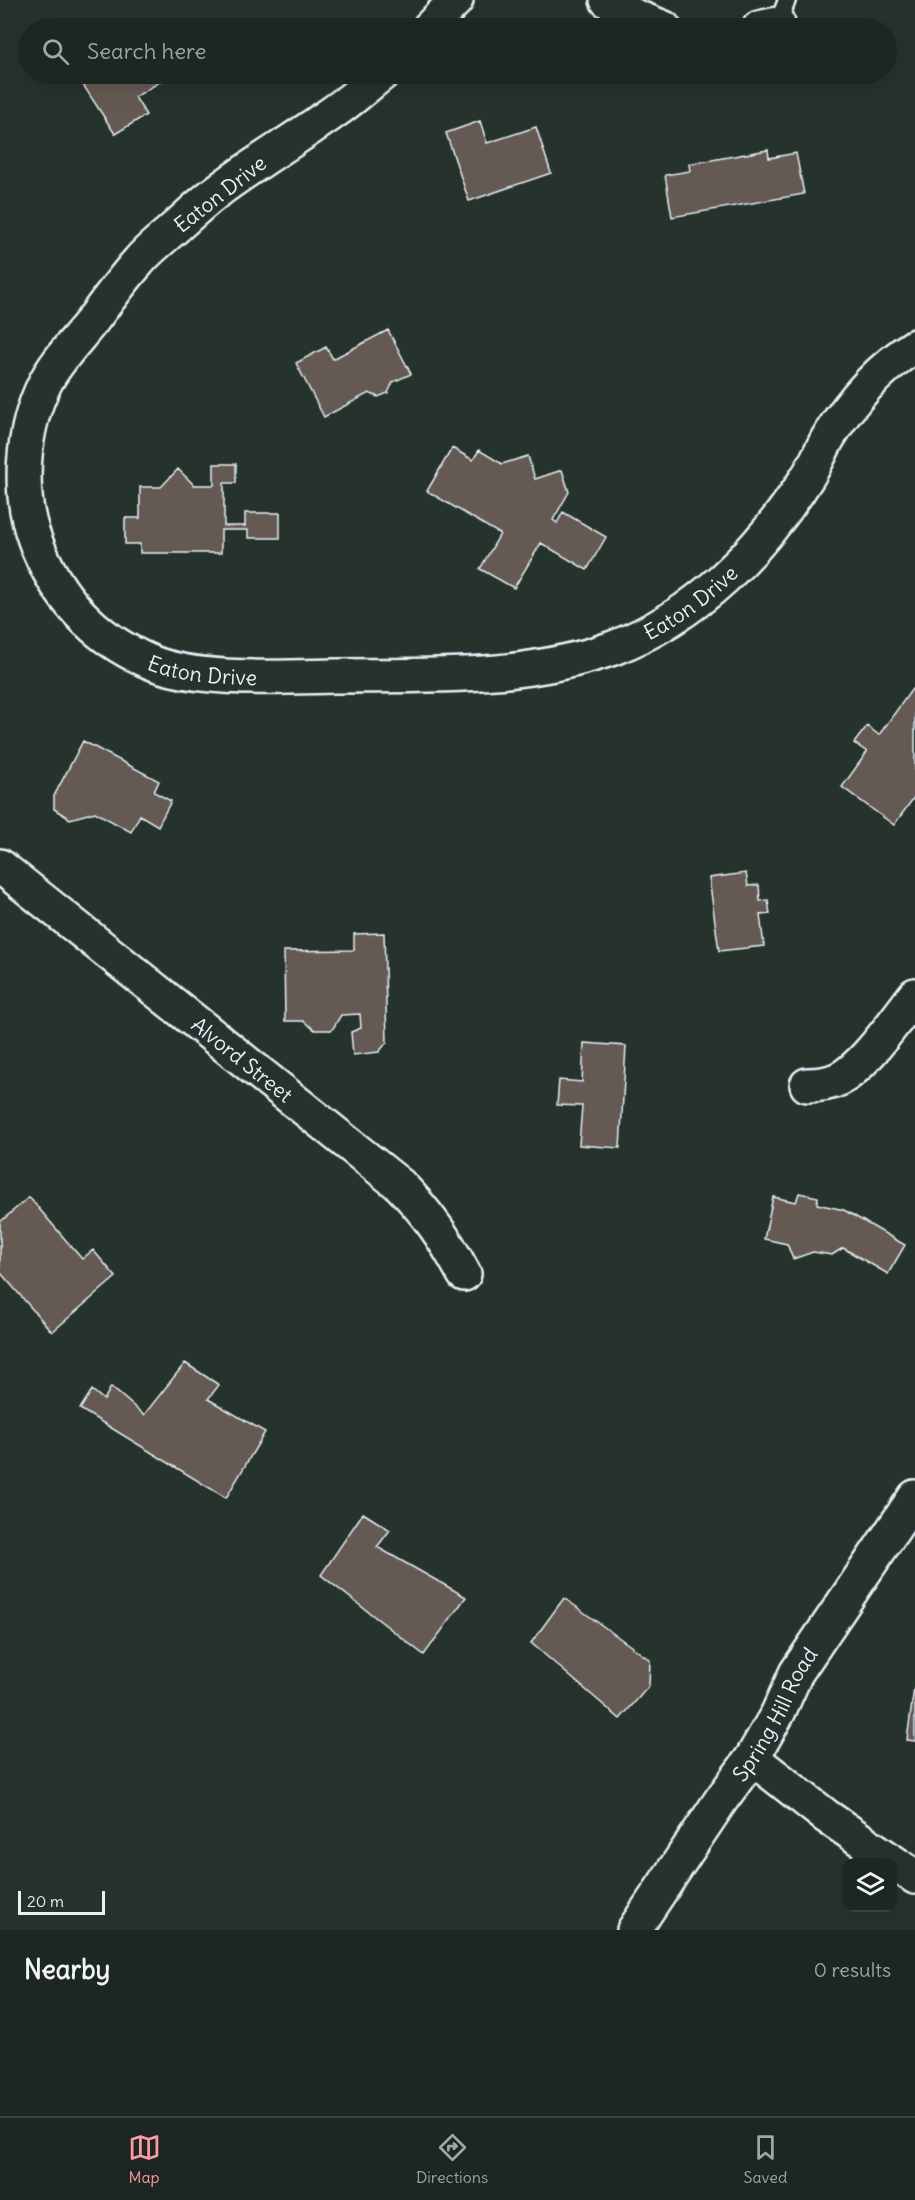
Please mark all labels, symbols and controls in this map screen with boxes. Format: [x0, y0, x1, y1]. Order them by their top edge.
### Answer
search box [18, 18, 897, 84]
icon: search [39, 35, 72, 68]
text: Search here [87, 37, 206, 65]
street label: Eaton Drive [168, 150, 272, 238]
street label: Eaton Drive [639, 559, 743, 646]
street label: Eaton Drive [144, 649, 257, 691]
street label: Alvord Street [186, 1011, 298, 1108]
street label: Spring Hill Road [726, 1642, 823, 1786]
map controls [843, 1858, 897, 1912]
button: layers [843, 1858, 897, 1912]
scale bar [18, 1888, 105, 1916]
text: 20 m [27, 1891, 64, 1911]
text: Nearby [24, 1953, 110, 1986]
text: 0 results [814, 1957, 891, 1982]
tab: Map [128, 2131, 161, 2187]
tab: Directions [416, 2131, 488, 2187]
tab: Saved [744, 2131, 787, 2187]

